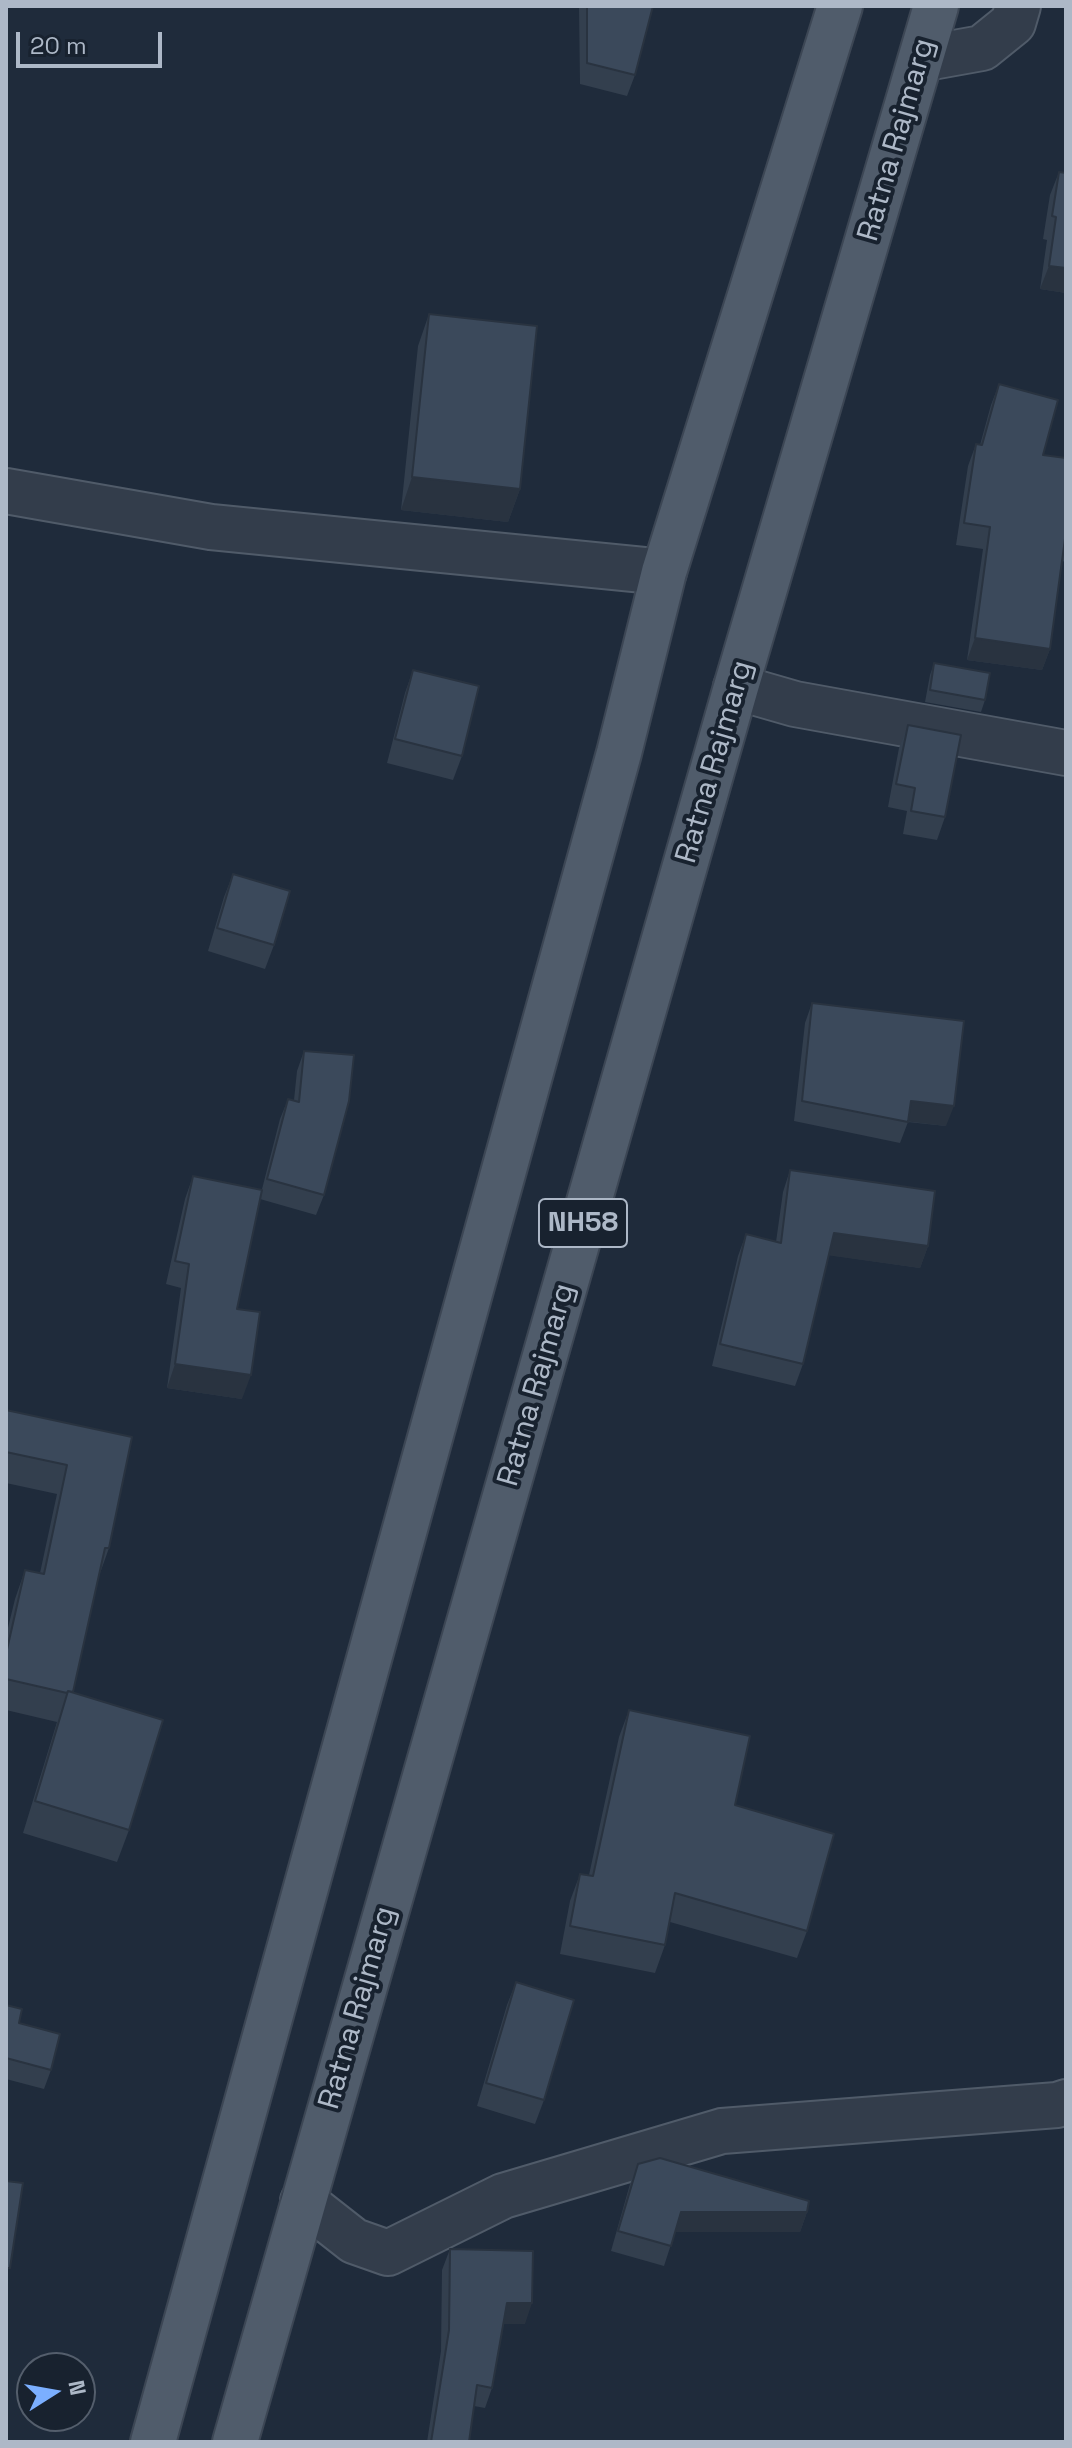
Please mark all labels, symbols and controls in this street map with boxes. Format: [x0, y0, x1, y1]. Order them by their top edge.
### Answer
scale bar [20, 16, 166, 66]
text: 20 m [30, 30, 87, 61]
street label: Ratna Rajmarg [851, 35, 943, 245]
street label: Ratna Rajmarg [669, 657, 761, 867]
road number: NH58 [539, 1199, 627, 1247]
street label: Ratna Rajmarg [491, 1280, 583, 1490]
street label: Ratna Rajmarg [312, 1903, 404, 2113]
north arrow [16, 2352, 96, 2432]
text: N [62, 2378, 93, 2398]

